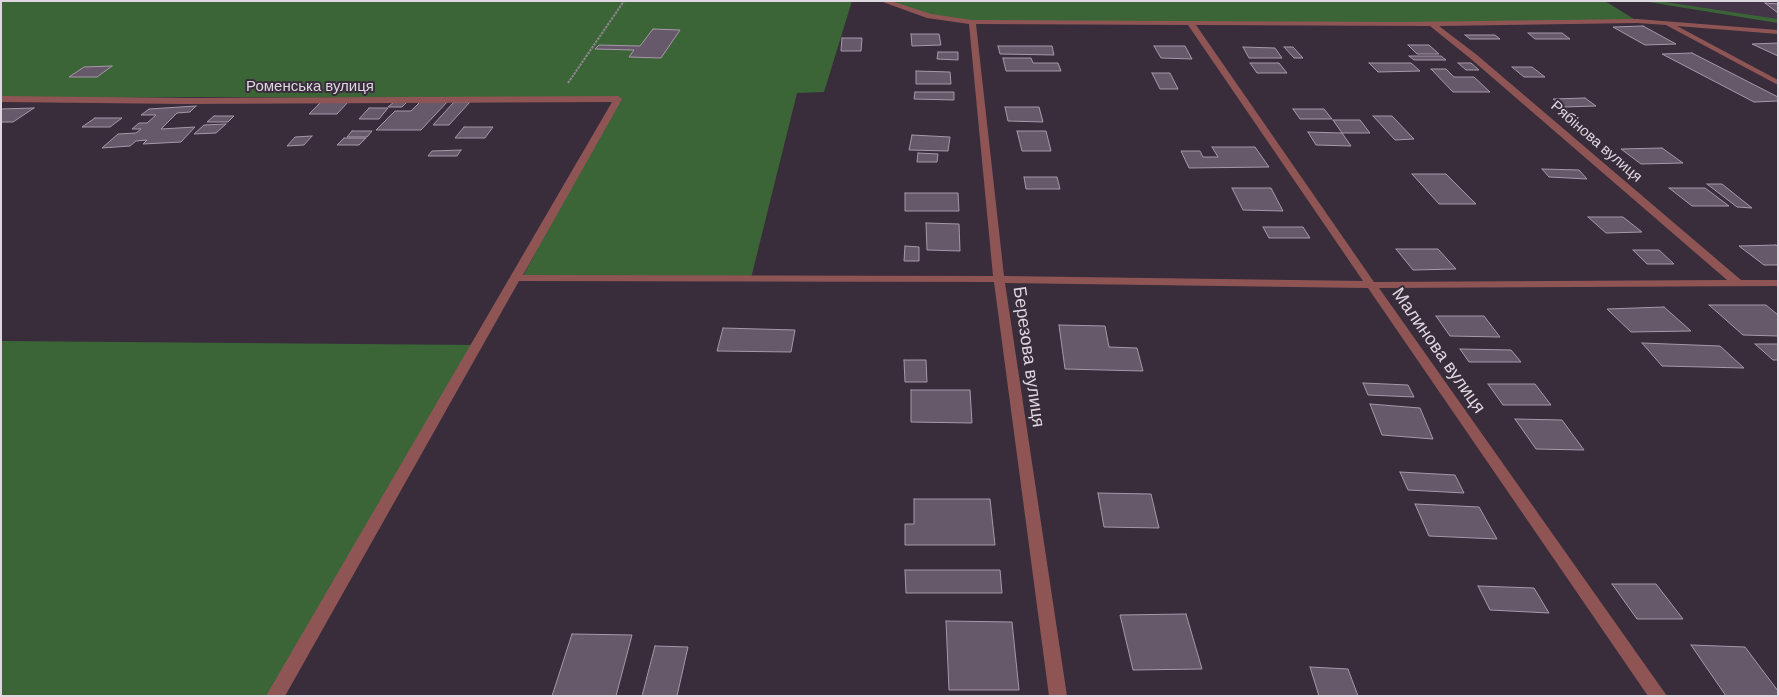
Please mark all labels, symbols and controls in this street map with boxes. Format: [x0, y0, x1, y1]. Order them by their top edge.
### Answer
street label: Роменська вулиця [246, 78, 374, 96]
street label: Рябінова вулиця [1547, 97, 1645, 187]
street label: Малинова вулиця [1387, 284, 1489, 418]
street label: Березова вулиця [1007, 285, 1049, 429]

